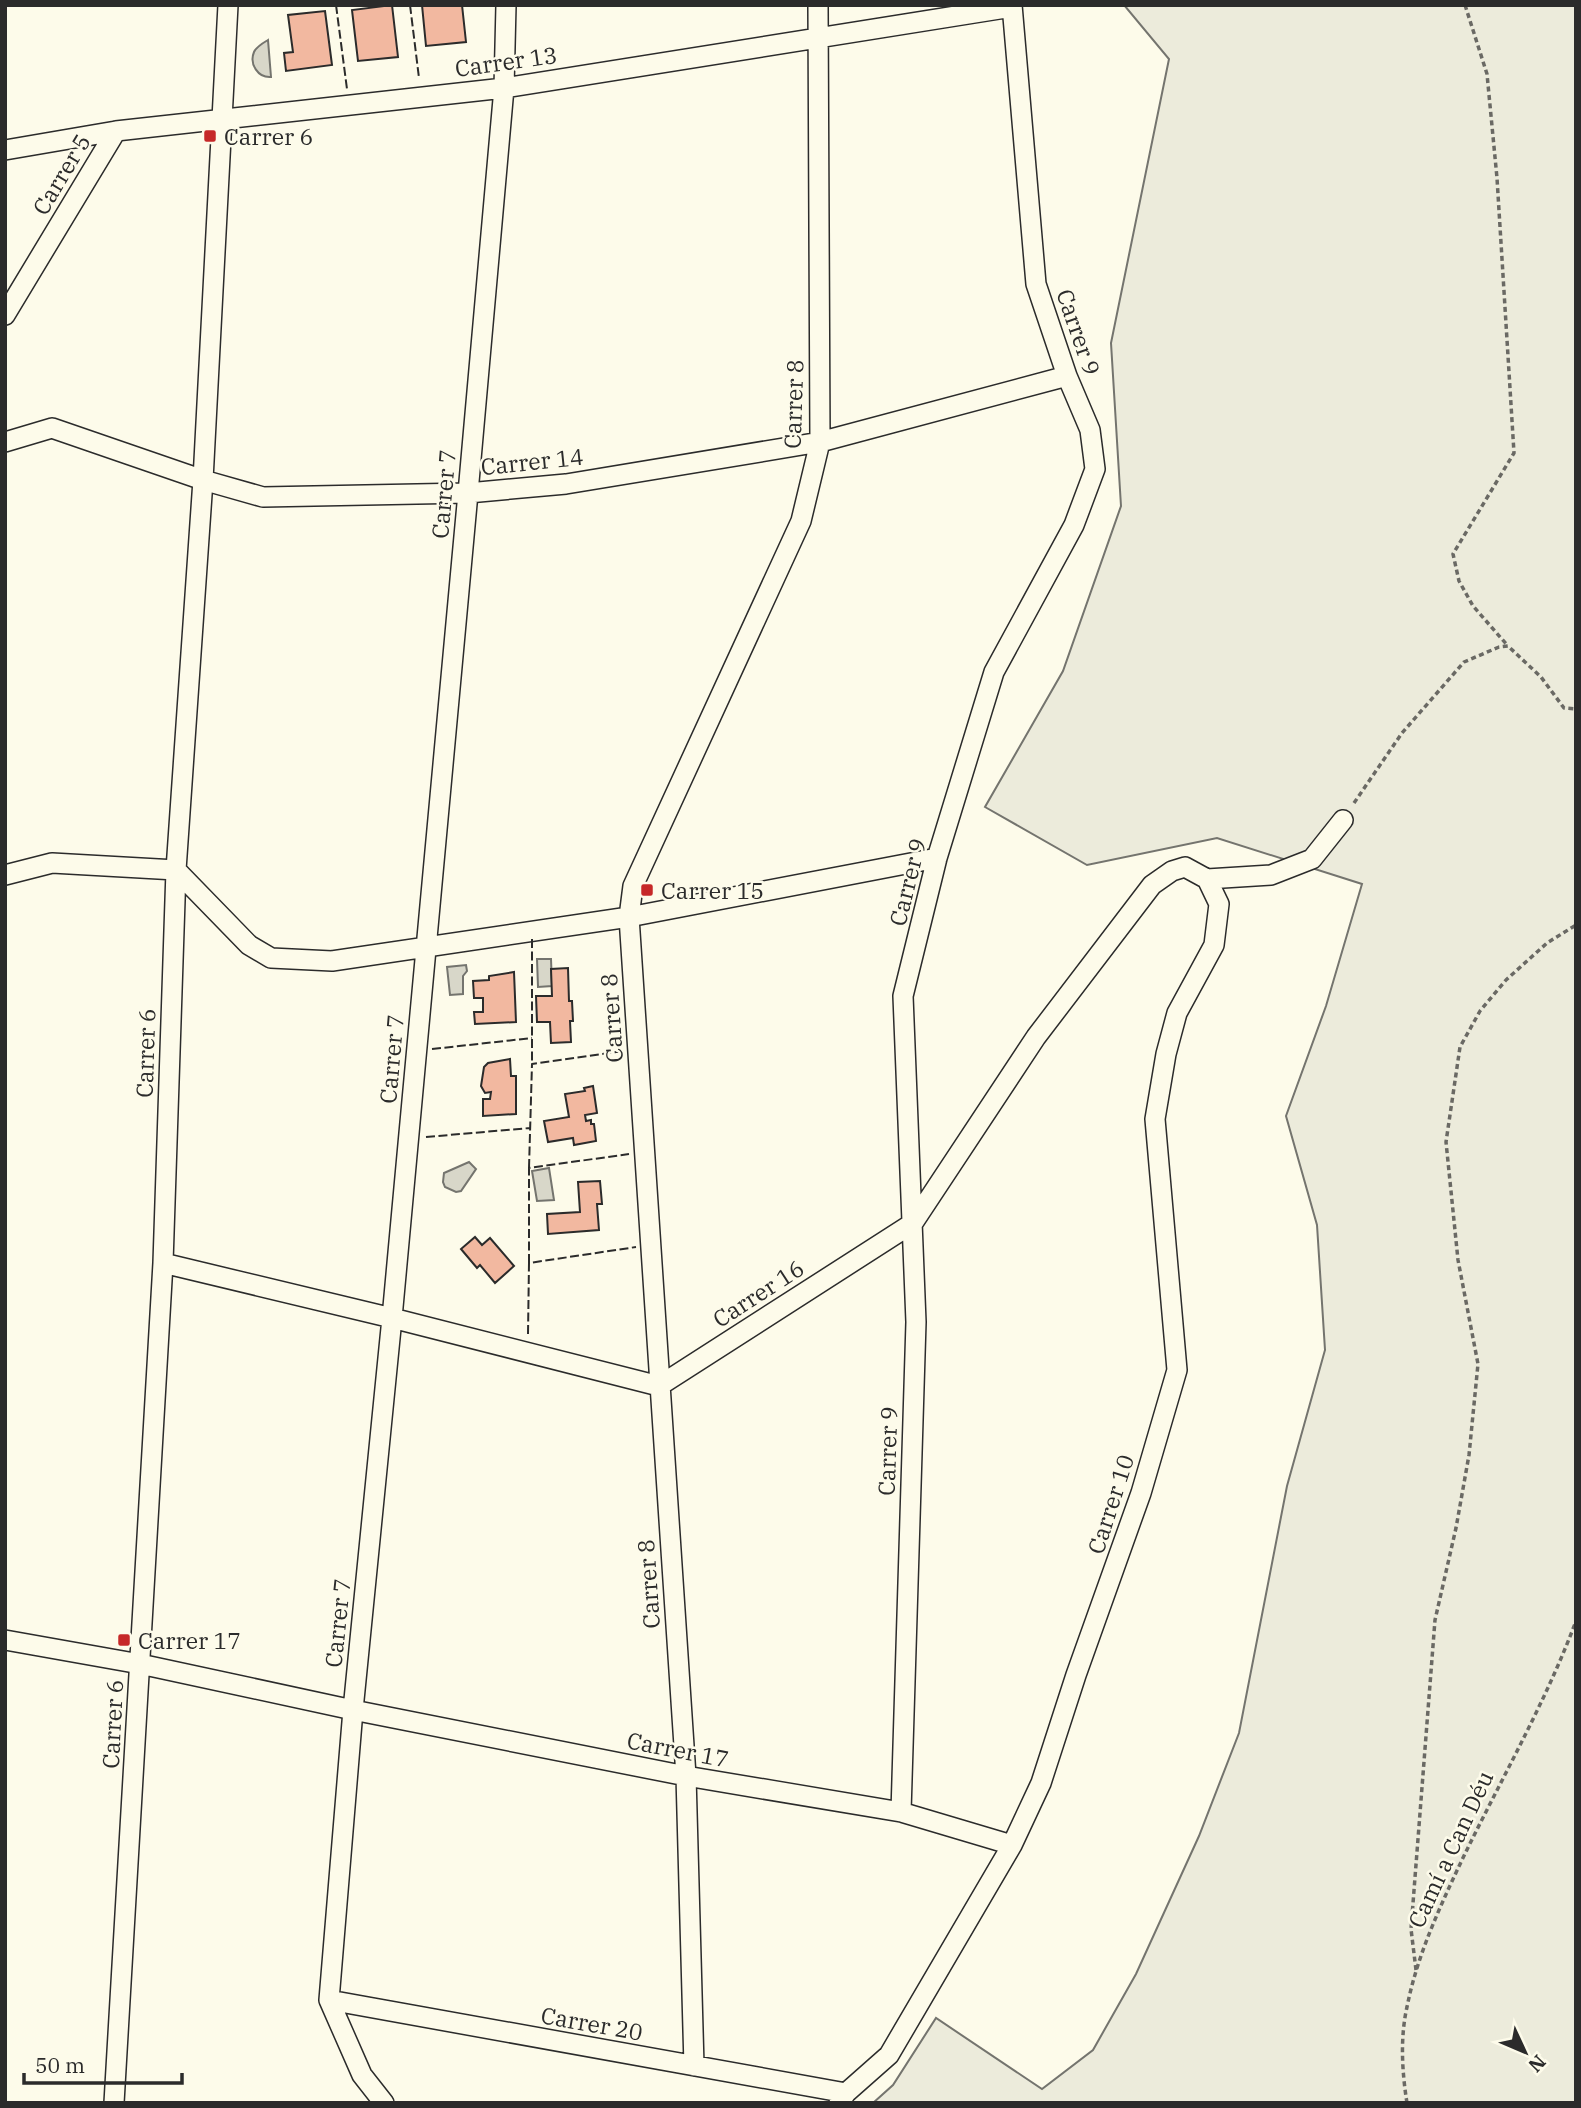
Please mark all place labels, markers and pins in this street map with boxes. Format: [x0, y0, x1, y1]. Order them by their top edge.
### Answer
place label: Carrer 6 [224, 121, 313, 151]
marker: Carrer 6 [202, 128, 218, 144]
place label: Carrer 15 [661, 875, 764, 905]
marker: Carrer 15 [639, 882, 655, 898]
place label: Carrer 17 [138, 1625, 241, 1655]
marker: Carrer 17 [116, 1632, 132, 1648]

